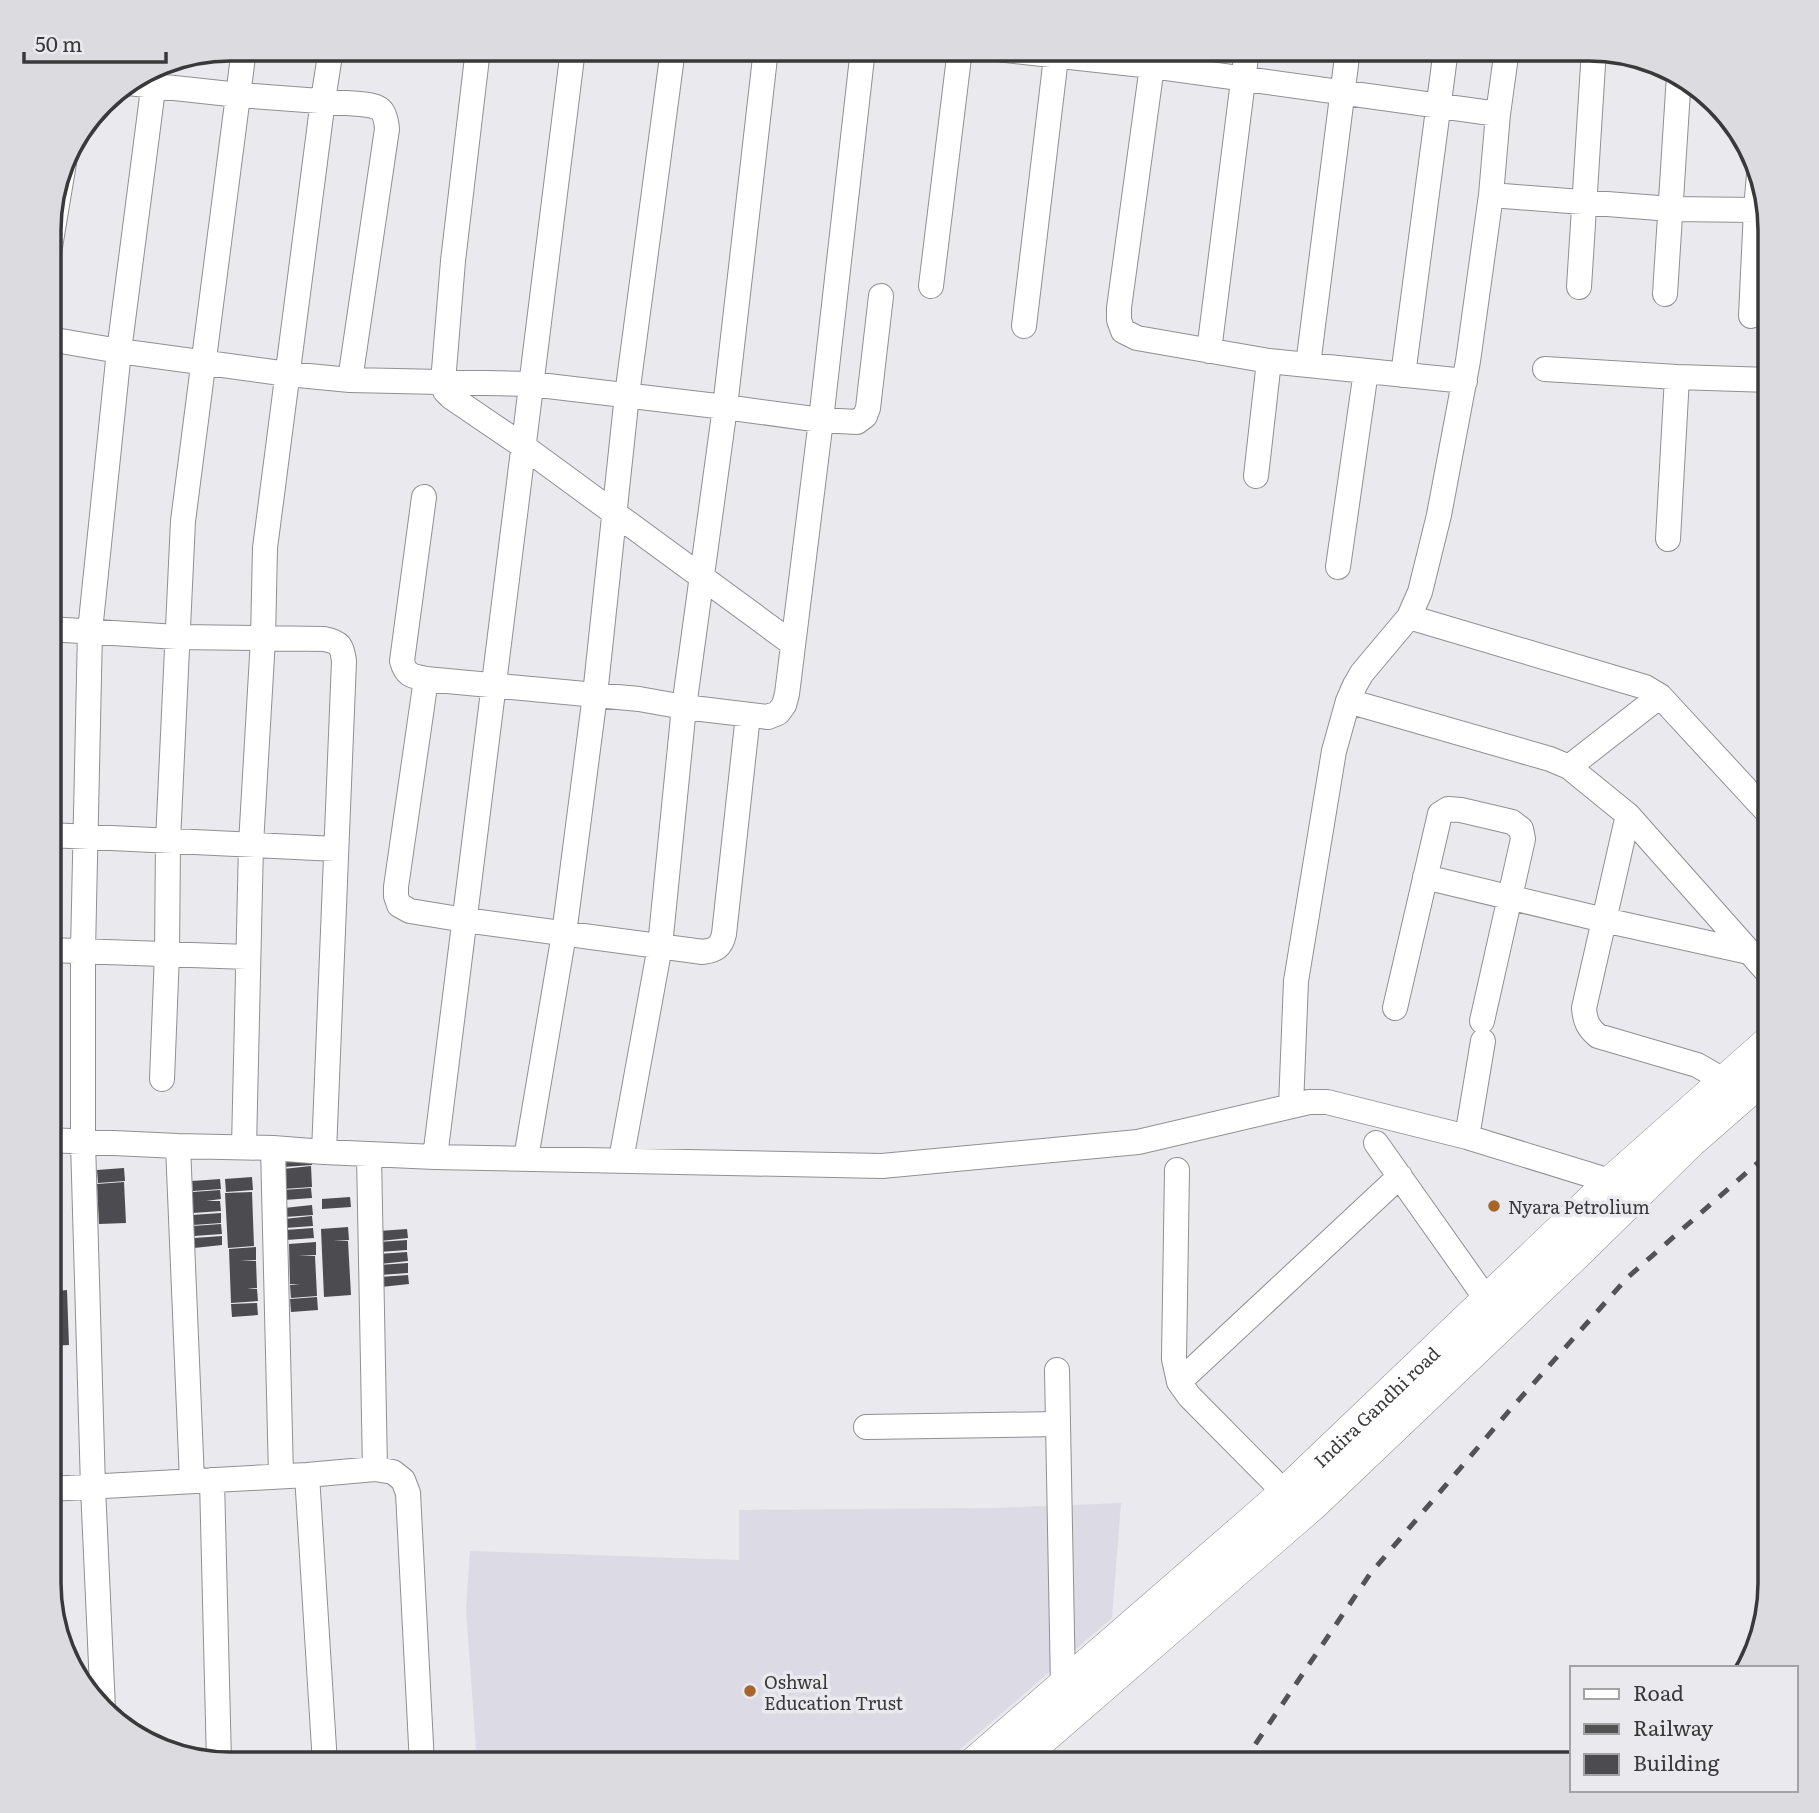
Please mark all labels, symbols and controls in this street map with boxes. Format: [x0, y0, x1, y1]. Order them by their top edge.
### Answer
scale bar [24, 21, 166, 65]
text: 50 m [35, 27, 82, 58]
place label: Nyara Petrolium [1508, 1193, 1650, 1220]
marker: Nyara Petrolium [1486, 1198, 1502, 1214]
street label: Indira Gandhi road [1307, 1339, 1445, 1473]
legend [1570, 1666, 1798, 1792]
place label: Oshwal Education Trust [764, 1668, 904, 1716]
text: Road [1633, 1676, 1684, 1707]
marker: Oshwal Education Trust [742, 1683, 758, 1699]
text: Railway [1633, 1711, 1714, 1742]
text: Building [1633, 1746, 1720, 1777]

